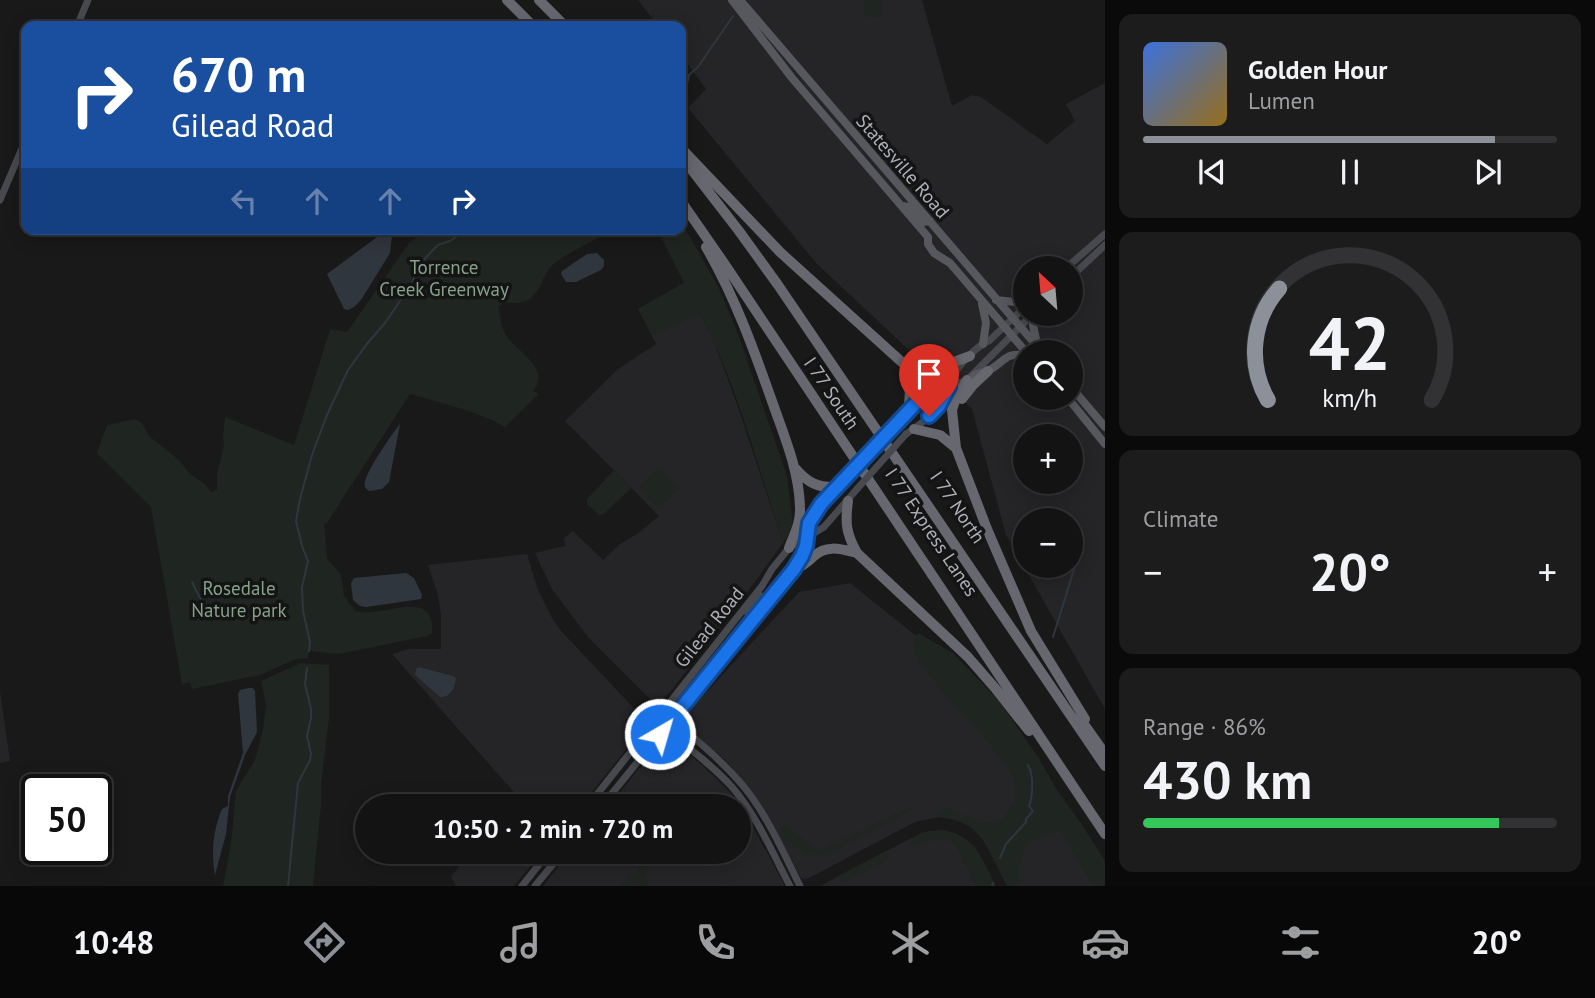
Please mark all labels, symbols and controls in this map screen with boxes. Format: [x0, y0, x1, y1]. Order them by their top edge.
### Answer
text: 670 m [171, 42, 306, 106]
icon: right [56, 49, 147, 140]
text: Golden Hour [1248, 53, 1387, 86]
text: Lumen [1248, 86, 1315, 115]
text: Gilead Road [171, 104, 334, 146]
street label: Statesville Road [851, 109, 955, 223]
icon: previous [1193, 153, 1231, 191]
icon: pause [1331, 153, 1369, 191]
icon: next [1469, 153, 1507, 191]
icon: left [225, 182, 263, 220]
icon: ahead [298, 182, 336, 220]
icon: ahead [371, 182, 409, 220]
icon: right [444, 182, 482, 220]
park label: Torrence Creek Greenway [379, 255, 509, 301]
north arrow [1013, 256, 1083, 326]
map controls [1013, 256, 1083, 578]
text: 42 [1309, 296, 1391, 390]
button: search [1013, 340, 1083, 410]
pin [899, 344, 959, 416]
street label: I 77 South [799, 352, 865, 434]
icon: arrive [910, 355, 948, 393]
text: km/h [1323, 382, 1377, 414]
button: + [1013, 424, 1083, 494]
street label: I 77 Express Lanes [880, 463, 984, 601]
street label: I 77 North [925, 466, 991, 548]
text: Climate [1143, 504, 1218, 533]
button: − [1013, 508, 1083, 578]
text: 20° [1309, 538, 1391, 605]
text: − [1143, 547, 1162, 596]
text: + [1538, 547, 1557, 596]
park label: Rosedale Nature park [191, 576, 287, 622]
street label: Gilead Road [669, 582, 749, 672]
position arrow [623, 697, 697, 771]
text: Range · 86% [1143, 712, 1266, 741]
text: 430 km [1143, 746, 1312, 813]
speed limit sign: 50 [21, 774, 112, 865]
text: 10:50 · 2 min · 720 m [433, 812, 673, 845]
icon: directions [300, 918, 349, 967]
icon: music [496, 918, 545, 967]
icon: phone [691, 918, 740, 967]
icon: climate [886, 918, 935, 967]
icon: car [1081, 918, 1130, 967]
icon: filters [1276, 918, 1325, 967]
text: 10:48 [73, 921, 154, 963]
text: 20° [1472, 921, 1522, 963]

